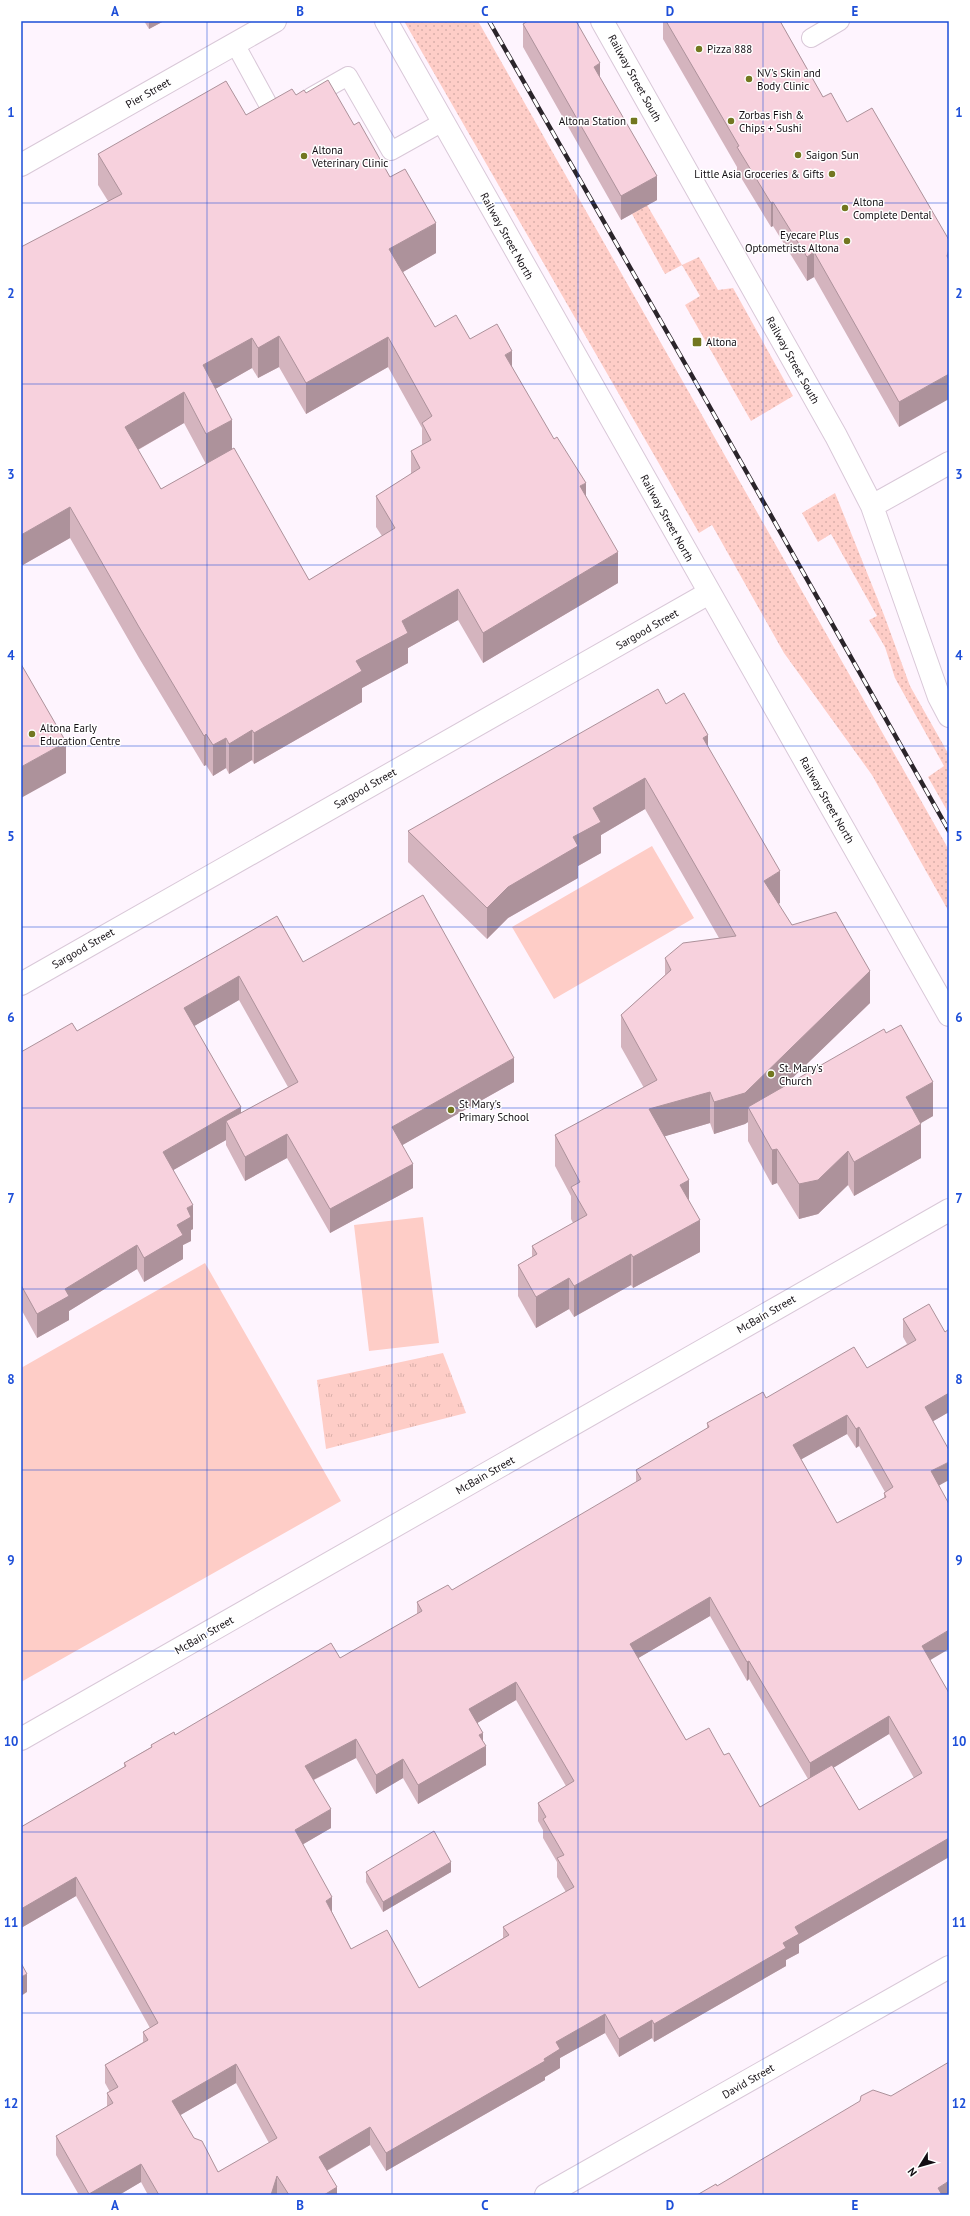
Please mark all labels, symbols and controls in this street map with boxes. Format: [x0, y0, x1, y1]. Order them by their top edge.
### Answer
text: A [111, 3, 119, 20]
text: B [296, 3, 304, 20]
text: C [481, 3, 489, 20]
text: D [666, 3, 674, 20]
text: E [852, 3, 859, 20]
street label: Railway Street South [605, 32, 665, 124]
place label: Pizza 888 [707, 42, 752, 56]
marker: Pizza 888 [694, 44, 704, 54]
place label: NV's Skin and Body Clinic [757, 66, 821, 93]
street label: Pier Street [123, 74, 173, 111]
marker: NV's Skin and Body Clinic [744, 74, 754, 84]
text: 1 [7, 104, 15, 121]
text: 1 [955, 104, 963, 121]
place label: Zorbas Fish & Chips + Sushi [739, 108, 804, 135]
place label: Altona Station [559, 114, 626, 128]
marker: Altona Station [629, 116, 639, 126]
marker: Zorbas Fish & Chips + Sushi [726, 116, 736, 126]
place label: Altona Veterinary Clinic [311, 143, 388, 170]
place label: Saigon Sun [806, 148, 859, 162]
marker: Saigon Sun [793, 150, 803, 160]
marker: Altona Veterinary Clinic [299, 151, 309, 161]
place label: Little Asia Groceries & Gifts [694, 167, 824, 181]
marker: Little Asia Groceries & Gifts [827, 169, 837, 179]
street label: Railway Street North [477, 190, 537, 282]
place label: Altona Complete Dental [853, 195, 933, 222]
marker: Altona Complete Dental [840, 203, 850, 213]
place label: Eyecare Plus Optometrists Altona [745, 228, 839, 255]
marker: Eyecare Plus Optometrists Altona [842, 236, 852, 246]
text: 2 [7, 285, 15, 302]
text: 2 [955, 285, 963, 302]
street label: Railway Street South [763, 314, 823, 406]
place label: Altona [706, 335, 737, 349]
marker: Altona [691, 336, 703, 348]
text: 3 [7, 466, 15, 483]
text: 3 [955, 466, 963, 483]
street label: Railway Street North [637, 472, 697, 564]
street label: Sargood Street [613, 605, 681, 652]
text: 4 [7, 647, 15, 664]
text: 4 [955, 647, 963, 664]
place label: Altona Early Education Centre [40, 721, 121, 748]
marker: Altona Early Education Centre [27, 729, 37, 739]
street label: Railway Street North [797, 754, 857, 846]
street label: Sargood Street [331, 764, 399, 811]
text: 5 [7, 828, 15, 845]
text: 5 [955, 828, 963, 845]
street label: Sargood Street [49, 924, 117, 971]
text: 6 [7, 1009, 15, 1026]
text: 6 [955, 1009, 963, 1026]
place label: St. Mary's Church [779, 1061, 823, 1088]
marker: St. Mary's Church [766, 1069, 776, 1079]
place label: St Mary's Primary School [459, 1097, 530, 1124]
marker: St Mary's Primary School [446, 1105, 456, 1115]
text: 7 [7, 1190, 15, 1207]
text: 7 [955, 1190, 963, 1207]
street label: McBain Street [734, 1291, 798, 1336]
text: 8 [7, 1371, 15, 1388]
text: 8 [955, 1371, 963, 1388]
street label: McBain Street [453, 1452, 517, 1497]
text: 9 [7, 1552, 15, 1569]
text: 9 [955, 1552, 963, 1569]
street label: McBain Street [172, 1612, 236, 1657]
text: 10 [4, 1733, 18, 1750]
text: 10 [952, 1733, 966, 1750]
text: 11 [4, 1914, 18, 1931]
text: 11 [952, 1914, 966, 1931]
street label: David Street [719, 2060, 777, 2102]
text: 12 [4, 2095, 18, 2112]
text: 12 [952, 2095, 966, 2112]
north arrow [900, 2146, 940, 2186]
text: N [904, 2165, 920, 2179]
text: A [111, 2197, 119, 2214]
text: B [296, 2197, 304, 2214]
text: C [481, 2197, 489, 2214]
text: D [666, 2197, 674, 2214]
text: E [852, 2197, 859, 2214]

